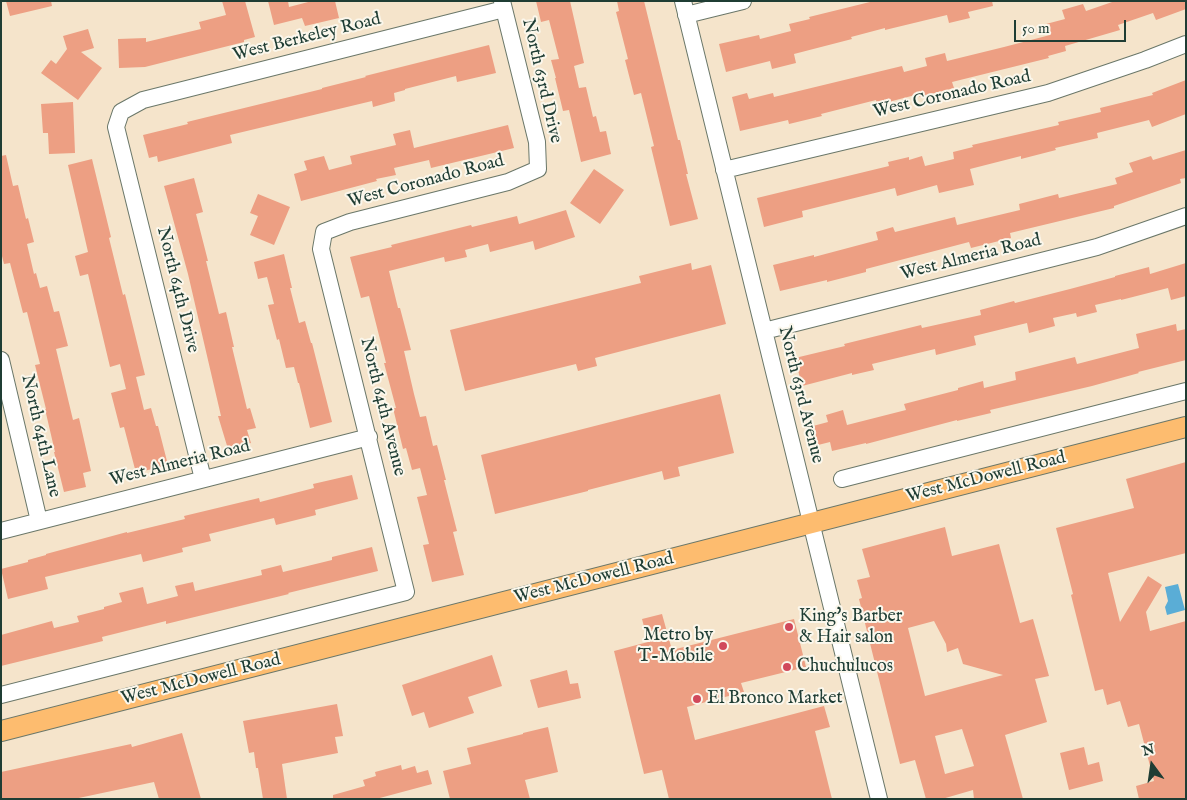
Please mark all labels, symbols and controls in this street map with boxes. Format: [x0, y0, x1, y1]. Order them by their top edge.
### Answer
street label: West Berkeley Road [231, 9, 383, 67]
scale bar [1017, 10, 1130, 42]
street label: North 63rd Drive [516, 17, 566, 145]
text: 50 m [1022, 19, 1050, 38]
street label: West Coronado Road [871, 66, 1033, 124]
street label: West Coronado Road [345, 151, 507, 213]
street label: North 64th Drive [151, 225, 203, 355]
street label: West Almeria Road [899, 230, 1043, 286]
street label: North 63rd Avenue [773, 324, 827, 466]
street label: North 64th Avenue [354, 335, 410, 479]
street label: North 64th Lane [15, 372, 65, 500]
street label: West Almeria Road [108, 436, 252, 492]
street label: West McDowell Road [904, 448, 1068, 508]
street label: West McDowell Road [512, 549, 676, 609]
place label: King's Barber & Hair salon [799, 606, 902, 649]
marker: King's Barber & Hair salon [783, 621, 795, 633]
place label: Metro by T-Mobile [638, 625, 713, 668]
marker: Metro by T-Mobile [717, 640, 729, 652]
street label: West McDowell Road [119, 650, 283, 710]
place label: Chuchulucos [797, 656, 893, 678]
marker: Chuchulucos [781, 661, 793, 673]
place label: El Bronco Market [707, 688, 843, 710]
marker: El Bronco Market [691, 693, 703, 705]
north arrow [1127, 740, 1177, 790]
text: N [1140, 740, 1156, 761]

